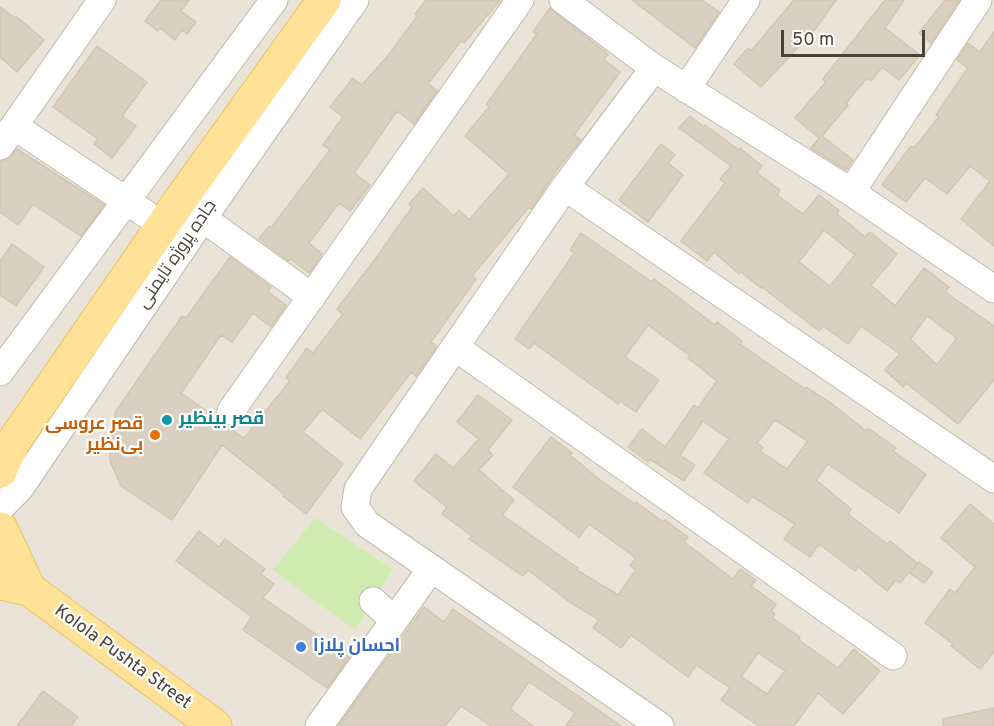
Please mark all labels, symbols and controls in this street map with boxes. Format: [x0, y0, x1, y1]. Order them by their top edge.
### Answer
scale bar [784, 18, 928, 56]
text: 50 m [792, 29, 834, 52]
street label: جاده پروژه تایمنی [134, 197, 222, 313]
place label: قصر بینظیر [179, 409, 264, 431]
marker: قصر بینظیر [160, 413, 174, 427]
place label: قصر عروسی بی‌نظیر [45, 414, 143, 456]
marker: قصر عروسی بی‌نظیر [148, 428, 162, 442]
street label: Kolola Pushta Street [49, 601, 195, 715]
place label: احسان پلازا [313, 636, 400, 658]
marker: احسان پلازا [294, 640, 308, 654]

